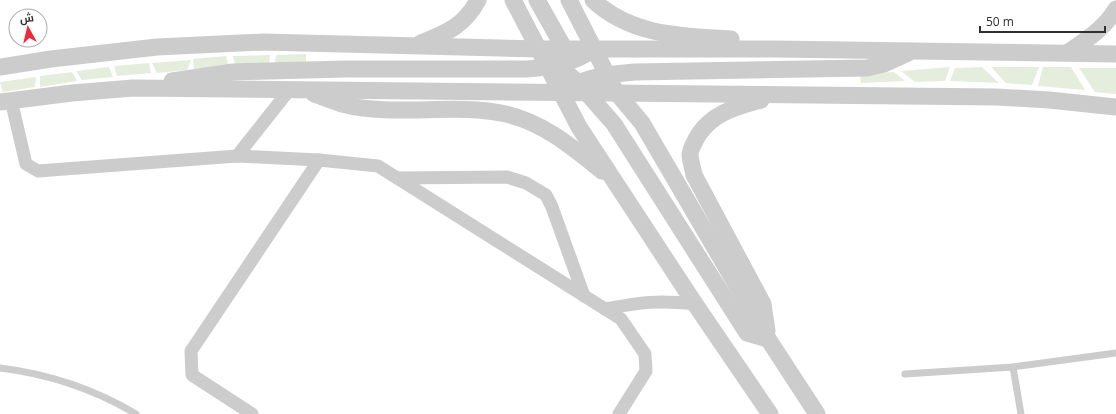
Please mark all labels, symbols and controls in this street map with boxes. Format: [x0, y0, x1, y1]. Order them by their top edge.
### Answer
north arrow [8, 8, 48, 48]
scale bar [980, 8, 1105, 34]
text: ش [19, 9, 35, 26]
text: 50 m [986, 13, 1014, 30]

